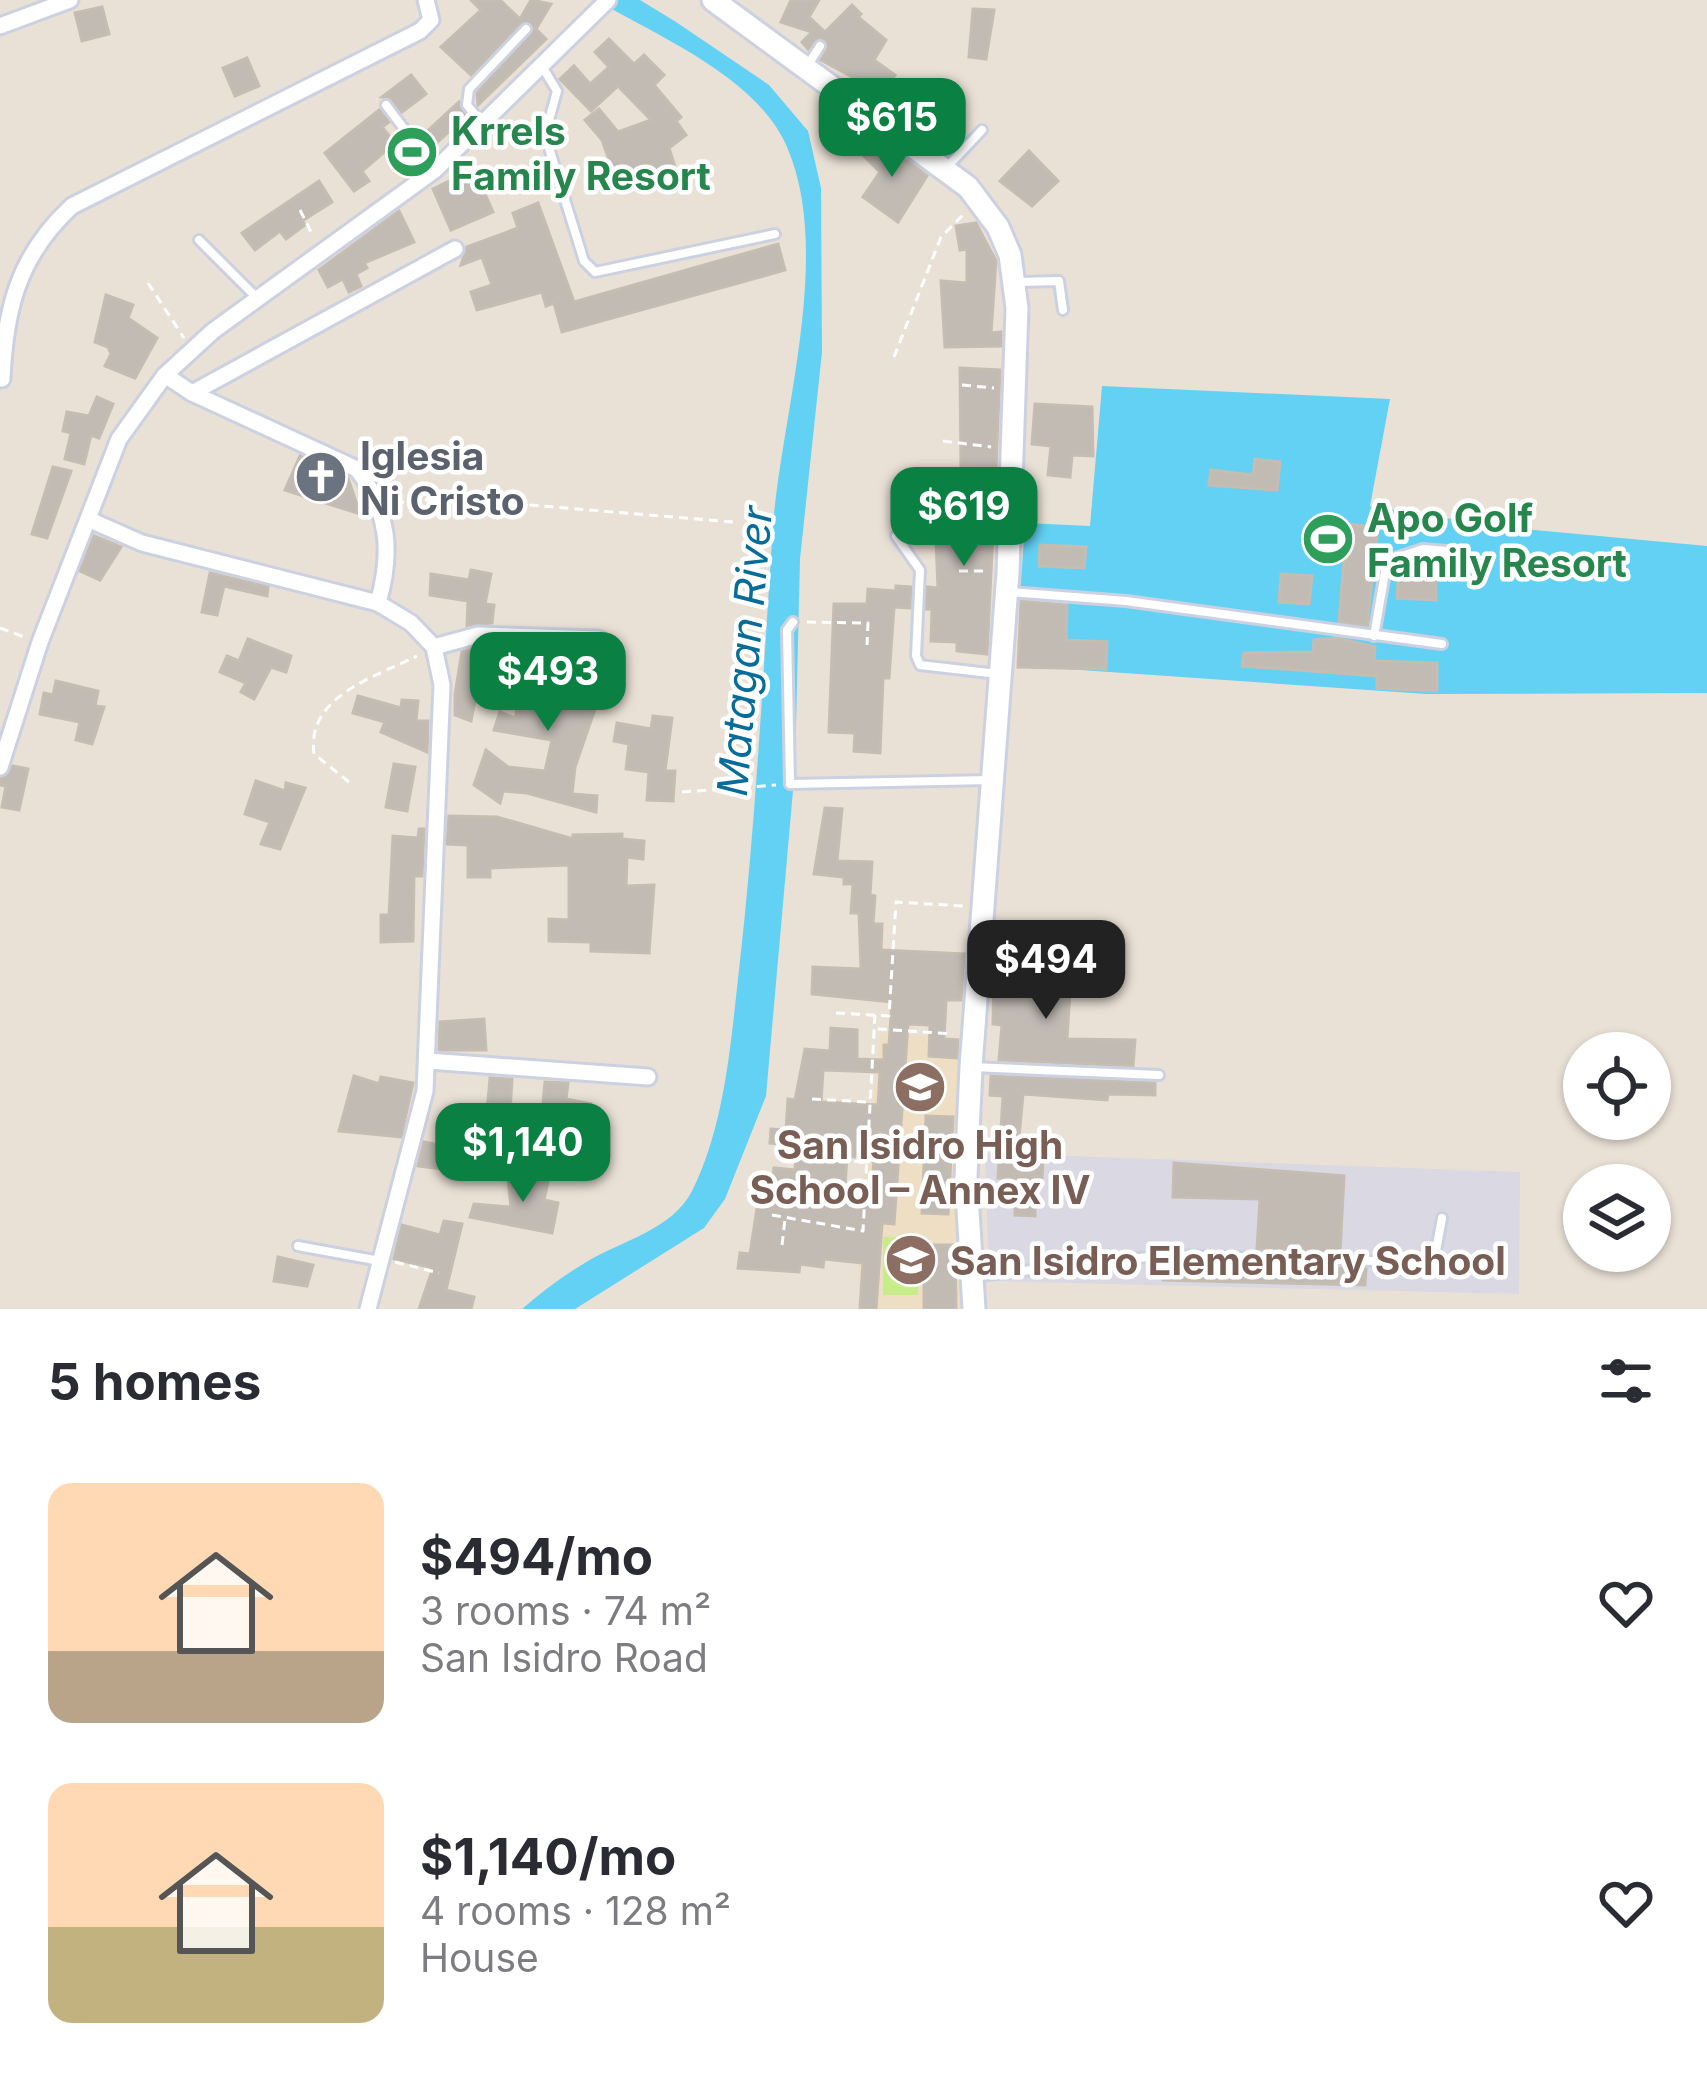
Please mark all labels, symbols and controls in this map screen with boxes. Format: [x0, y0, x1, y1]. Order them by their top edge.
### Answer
pin: $615 [821, 78, 963, 180]
text: $615 [846, 93, 938, 140]
place label: Krrels Family Resort [451, 107, 711, 199]
sports icon: Krrels Family Resort [384, 124, 440, 180]
place label: Iglesia Ni Cristo [360, 432, 525, 524]
church icon: Iglesia Ni Cristo [293, 449, 349, 505]
pin: $619 [893, 467, 1035, 569]
text: $619 [917, 482, 1011, 529]
place label: Apo Golf Family Resort [1367, 494, 1627, 586]
water label: Matagan River [706, 503, 782, 798]
sports icon: Apo Golf Family Resort [1300, 511, 1356, 567]
pin: $493 [477, 632, 619, 734]
text: $493 [497, 647, 599, 694]
pin: $494 [975, 920, 1117, 1022]
text: $494 [994, 935, 1098, 982]
map controls [1563, 1032, 1671, 1272]
button: locate [1563, 1032, 1671, 1140]
school or university icon: San Isidro High School – Annex IV [892, 1059, 948, 1115]
pin: $1,140 [425, 1103, 621, 1205]
text: $1,140 [462, 1118, 584, 1165]
place label: San Isidro High School – Annex IV [749, 1121, 1091, 1213]
button: layers [1563, 1164, 1671, 1272]
school or university icon: San Isidro Elementary School [883, 1232, 939, 1288]
place label: San Isidro Elementary School [950, 1237, 1506, 1284]
icon: filters [1593, 1348, 1659, 1414]
text: 5 homes [48, 1351, 261, 1412]
text: $494/mo [420, 1526, 653, 1587]
icon: home [144, 1531, 288, 1675]
icon: heart [1593, 1570, 1659, 1636]
text: 3 rooms · 74 m² [420, 1587, 711, 1634]
text: San Isidro Road [420, 1634, 708, 1681]
text: $1,140/mo [420, 1826, 676, 1887]
icon: home [144, 1831, 288, 1975]
icon: heart [1593, 1870, 1659, 1936]
text: 4 rooms · 128 m² [420, 1887, 731, 1934]
text: House [420, 1934, 539, 1981]

